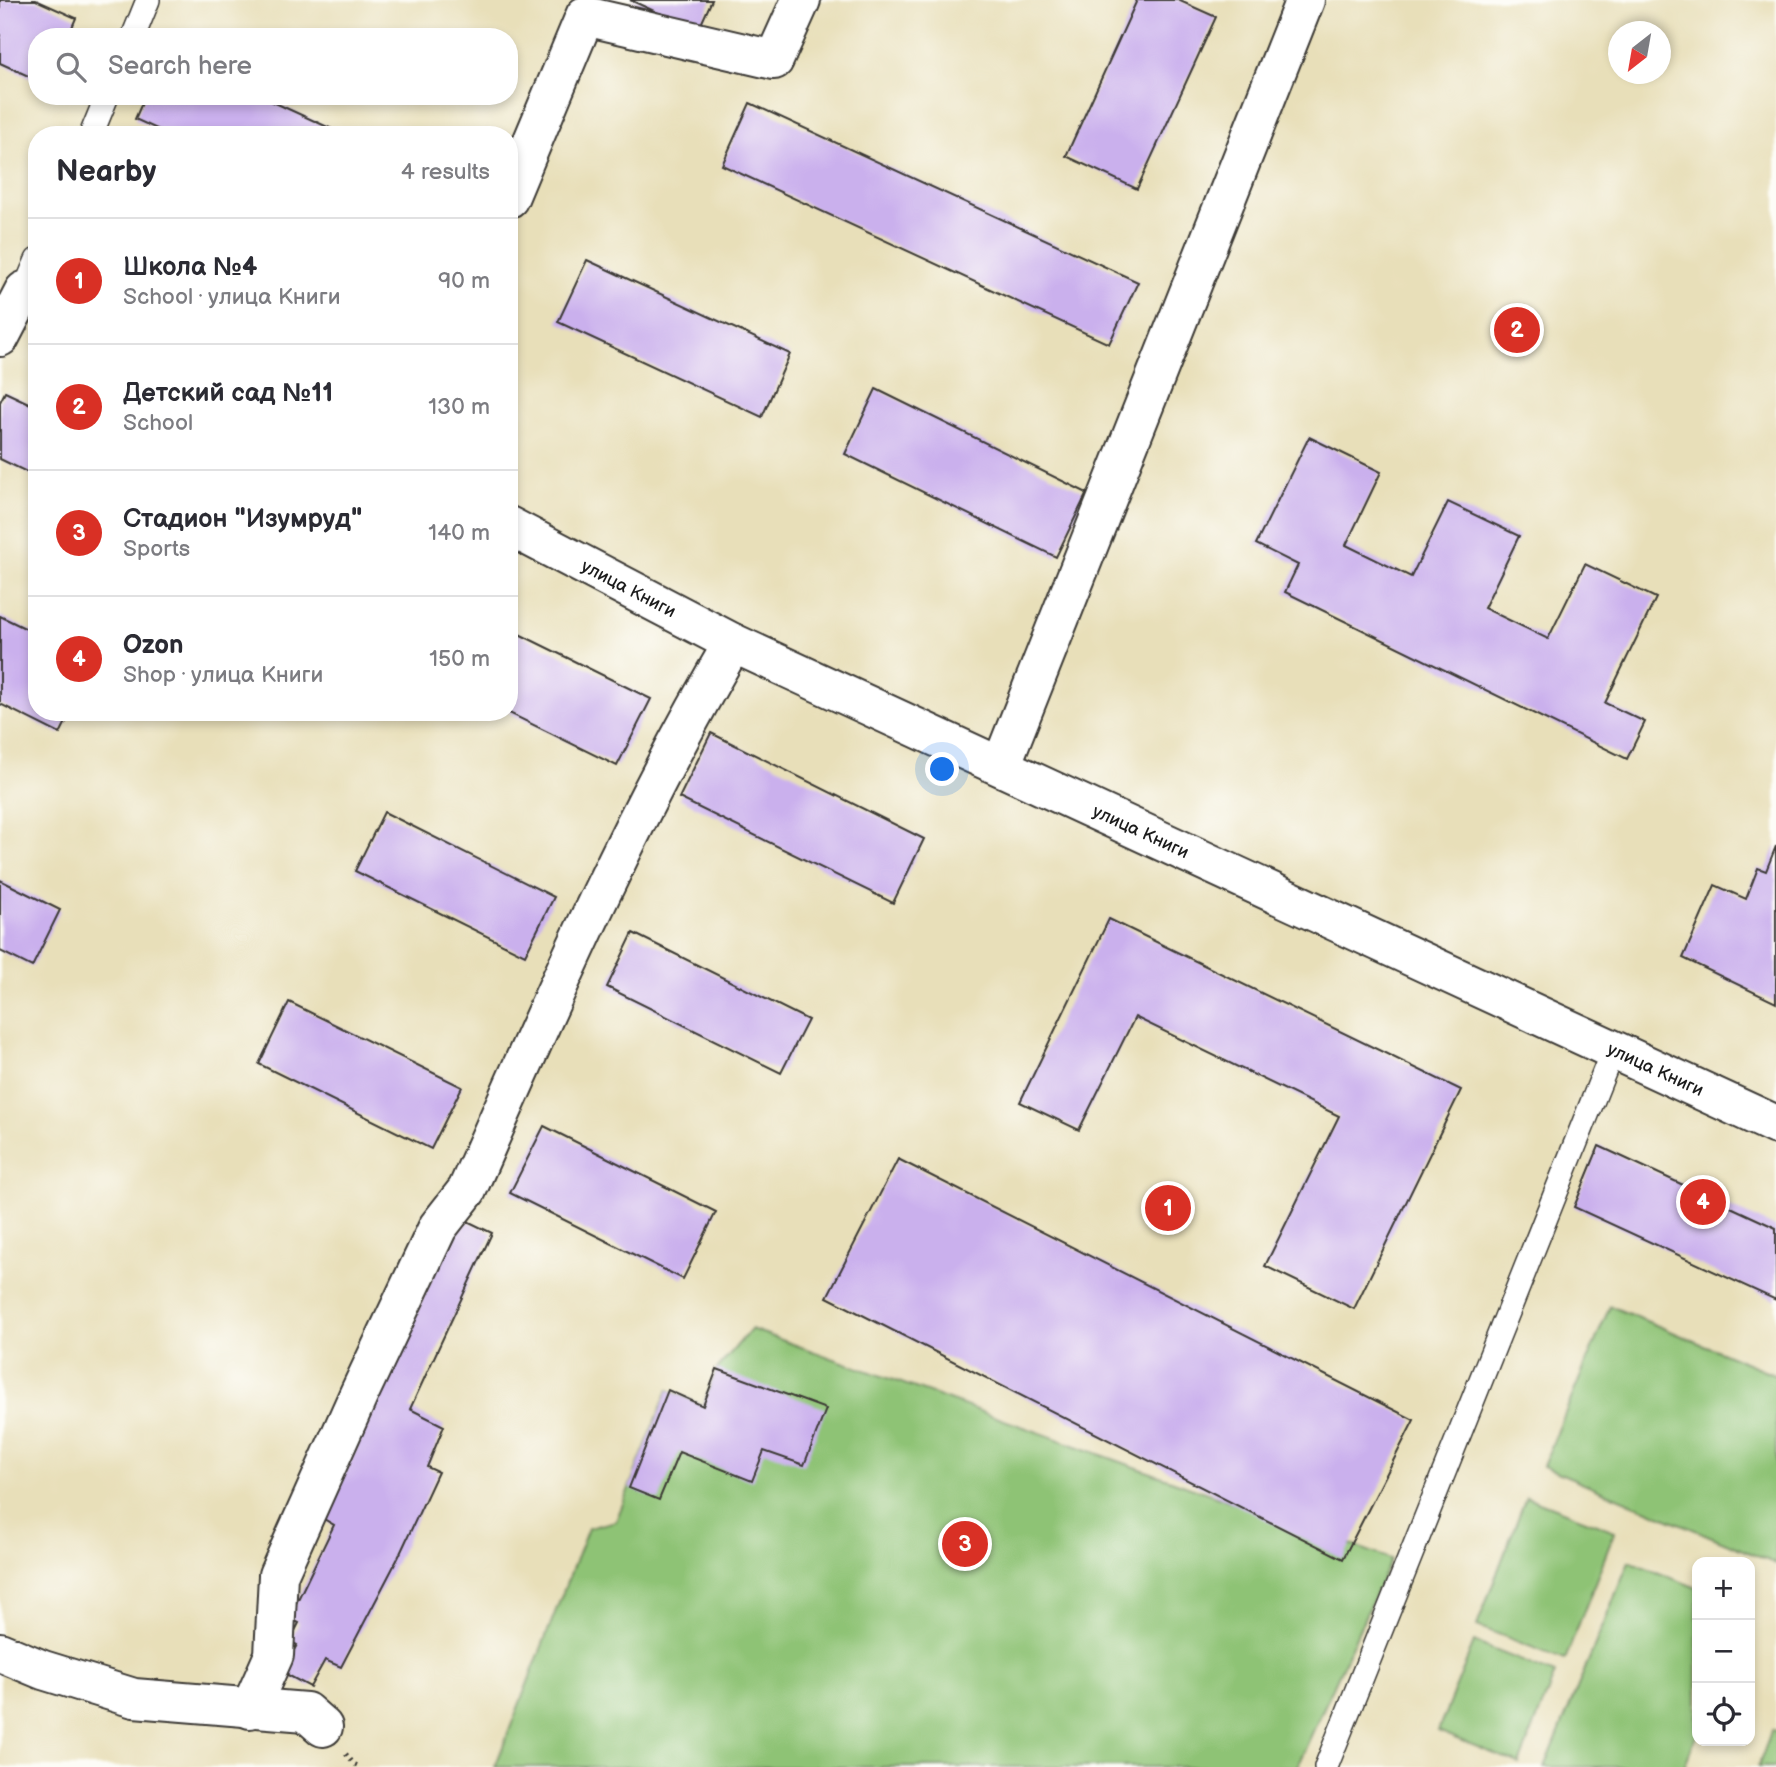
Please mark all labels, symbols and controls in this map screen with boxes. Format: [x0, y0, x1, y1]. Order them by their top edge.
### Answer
north arrow [1608, 21, 1671, 84]
search box [28, 28, 518, 105]
icon: search [52, 48, 90, 86]
text: Search here [108, 51, 252, 82]
text: Nearby [56, 154, 156, 190]
text: 4 results [401, 158, 490, 186]
text: Школа №4 [123, 252, 257, 283]
text: 1 [74, 267, 84, 295]
text: 90 m [438, 267, 490, 295]
text: School · улица Книги [123, 283, 341, 311]
pin: 2 [1494, 304, 1540, 356]
text: Детский сад №11 [123, 378, 333, 409]
text: 2 [72, 393, 86, 421]
text: 130 m [428, 393, 490, 421]
text: School [123, 409, 193, 437]
text: Стадион "Изумруд" [123, 504, 362, 535]
text: 3 [72, 519, 86, 547]
text: 140 m [428, 519, 490, 547]
text: Sports [123, 535, 190, 563]
street label: улица Книги [578, 555, 679, 622]
text: Ozon [123, 630, 184, 661]
text: 4 [72, 645, 86, 673]
text: 150 m [429, 645, 490, 673]
text: Shop · улица Книги [123, 661, 323, 689]
your location [925, 752, 959, 786]
street label: улица Книги [1089, 800, 1192, 863]
street label: улица Книги [1604, 1038, 1707, 1101]
pin: 4 [1680, 1176, 1726, 1228]
pin: 1 [1145, 1182, 1191, 1234]
pin: 3 [942, 1518, 988, 1570]
map controls [1692, 1557, 1755, 1746]
button: + [1692, 1557, 1755, 1620]
button: − [1692, 1620, 1755, 1683]
button: locate [1692, 1683, 1755, 1746]

